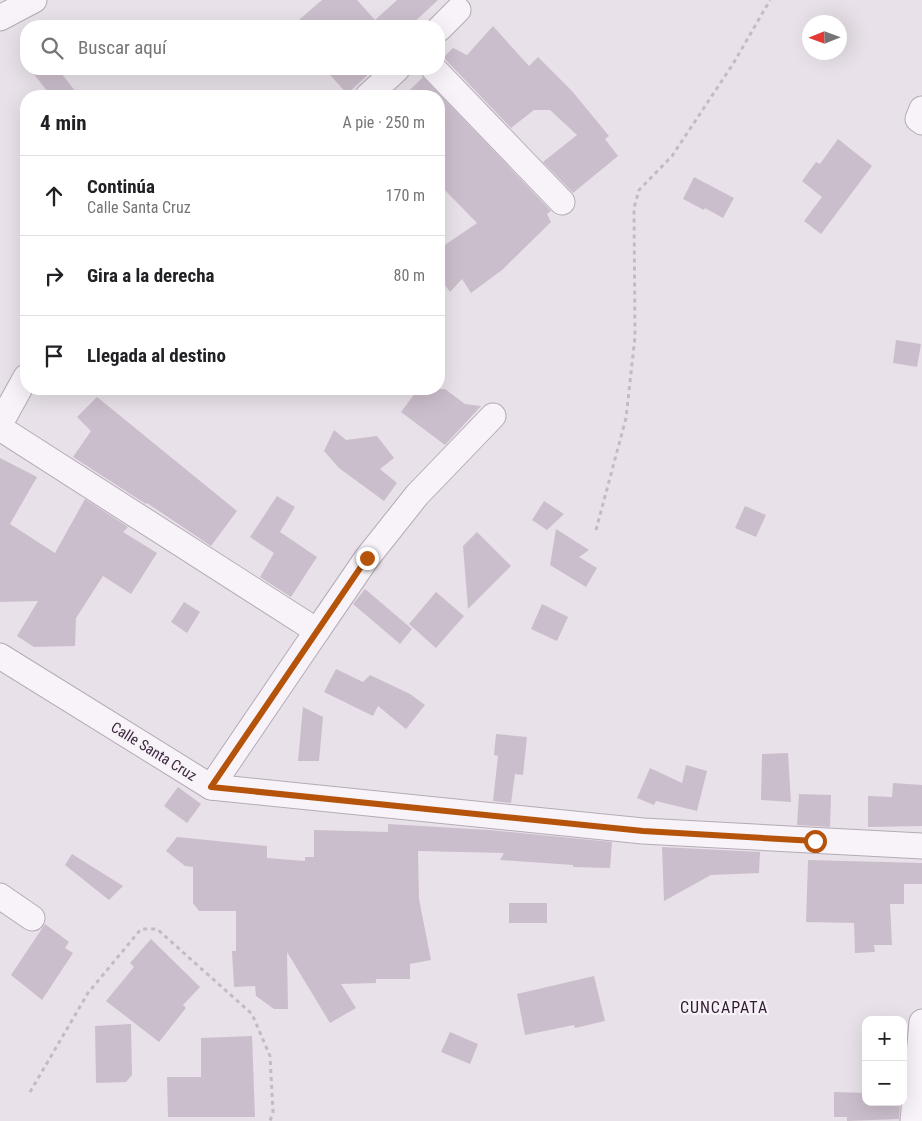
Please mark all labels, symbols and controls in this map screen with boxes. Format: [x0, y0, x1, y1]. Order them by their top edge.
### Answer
north arrow [802, 15, 847, 60]
search box [20, 20, 445, 75]
icon: search [38, 34, 66, 62]
text: Buscar aquí [78, 36, 167, 59]
text: 4 min [40, 111, 87, 135]
text: A pie · 250 m [342, 113, 425, 132]
text: Continúa [87, 175, 155, 198]
icon: ahead [40, 182, 68, 210]
text: 170 m [386, 186, 425, 205]
text: Calle Santa Cruz [87, 198, 191, 217]
icon: right [40, 262, 68, 290]
text: Gira a la derecha [87, 264, 214, 287]
text: 80 m [393, 266, 425, 285]
icon: arrive [40, 342, 68, 370]
text: Llegada al destino [87, 344, 226, 367]
route end [356, 547, 379, 570]
street label: Calle Santa Cruz [108, 718, 200, 785]
route start [804, 830, 827, 853]
district label: CUNCAPATA [680, 998, 768, 1017]
map controls [862, 1016, 907, 1106]
button: + [862, 1016, 907, 1061]
button: − [862, 1061, 907, 1106]

